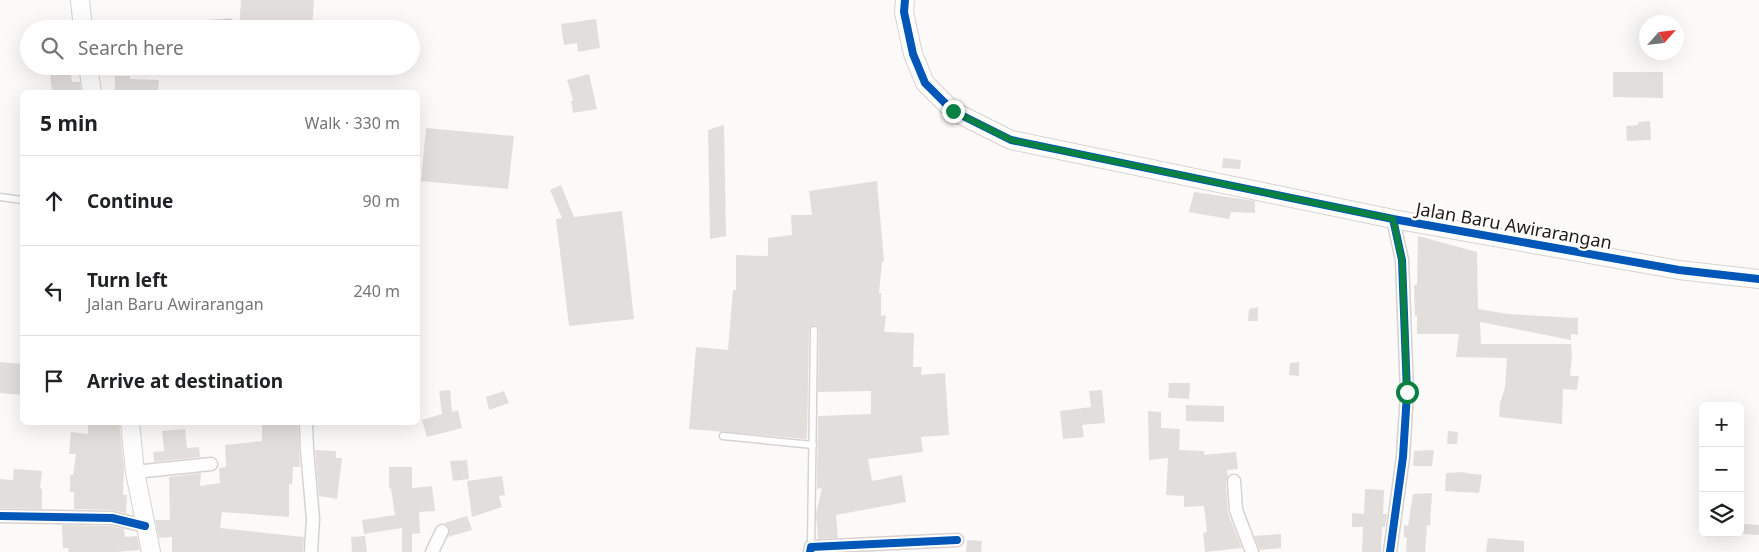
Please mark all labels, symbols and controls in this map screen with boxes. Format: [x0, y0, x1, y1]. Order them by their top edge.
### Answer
north arrow [1639, 15, 1684, 60]
search box [20, 20, 420, 75]
icon: search [38, 34, 66, 62]
text: Search here [78, 35, 184, 61]
route end [942, 100, 965, 123]
text: 5 min [40, 109, 98, 137]
text: Walk · 330 m [305, 112, 400, 134]
icon: ahead [40, 187, 68, 215]
text: Continue [87, 188, 173, 214]
text: 90 m [363, 190, 400, 212]
street label: Jalan Baru Awirarangan [1412, 196, 1614, 254]
text: Turn left [87, 267, 168, 293]
icon: left [40, 277, 68, 305]
text: 240 m [353, 280, 400, 302]
text: Jalan Baru Awirarangan [87, 293, 264, 315]
icon: arrive [40, 367, 68, 395]
text: Arrive at destination [87, 368, 283, 394]
route start [1396, 381, 1419, 404]
map controls [1699, 402, 1744, 537]
button: + [1699, 402, 1744, 447]
button: − [1699, 447, 1744, 492]
button: layers [1699, 492, 1744, 537]

